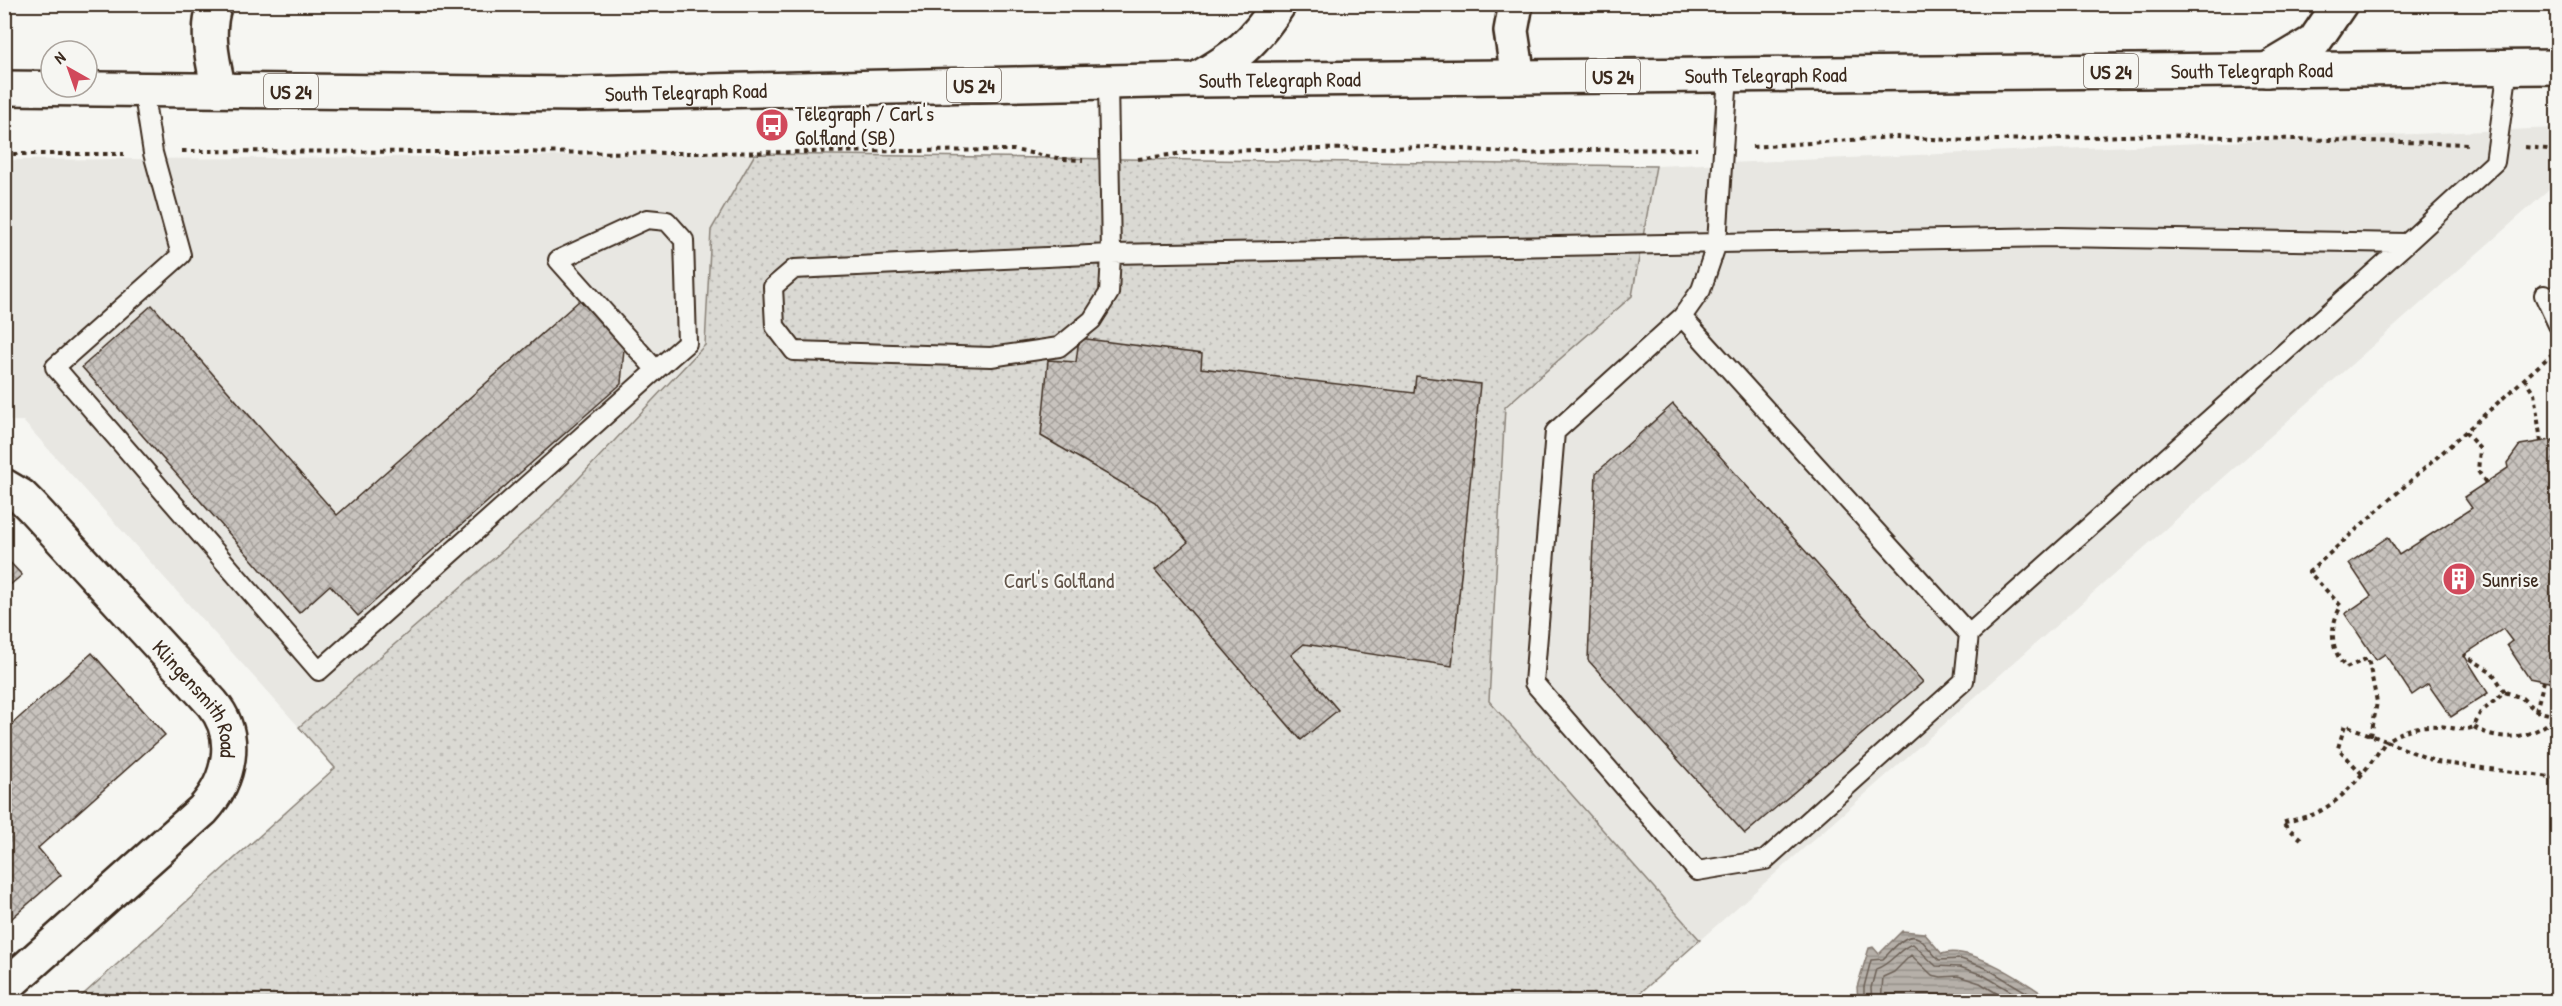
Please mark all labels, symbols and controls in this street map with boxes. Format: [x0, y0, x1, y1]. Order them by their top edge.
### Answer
north arrow [39, 39, 99, 99]
text: N [49, 46, 70, 69]
road number: US 24 [2084, 54, 2138, 88]
street label: South Telegraph Road [2170, 55, 2333, 85]
road number: US 24 [1586, 59, 1640, 93]
street label: South Telegraph Road [1684, 59, 1847, 90]
street label: South Telegraph Road [1198, 64, 1361, 94]
road number: US 24 [947, 68, 1001, 102]
road number: US 24 [264, 74, 318, 108]
street label: South Telegraph Road [604, 75, 767, 108]
place label: Telegraph / Carl's Golfland (SB) [795, 99, 934, 152]
bus stop icon: Telegraph / Carl's Golfland (SB) [754, 107, 790, 143]
building icon: Sunrise [2441, 561, 2477, 597]
place label: Sunrise [2482, 565, 2539, 594]
park label: Carl's Golfland [1004, 566, 1114, 595]
street label: Klingensmith Road [146, 633, 243, 759]

